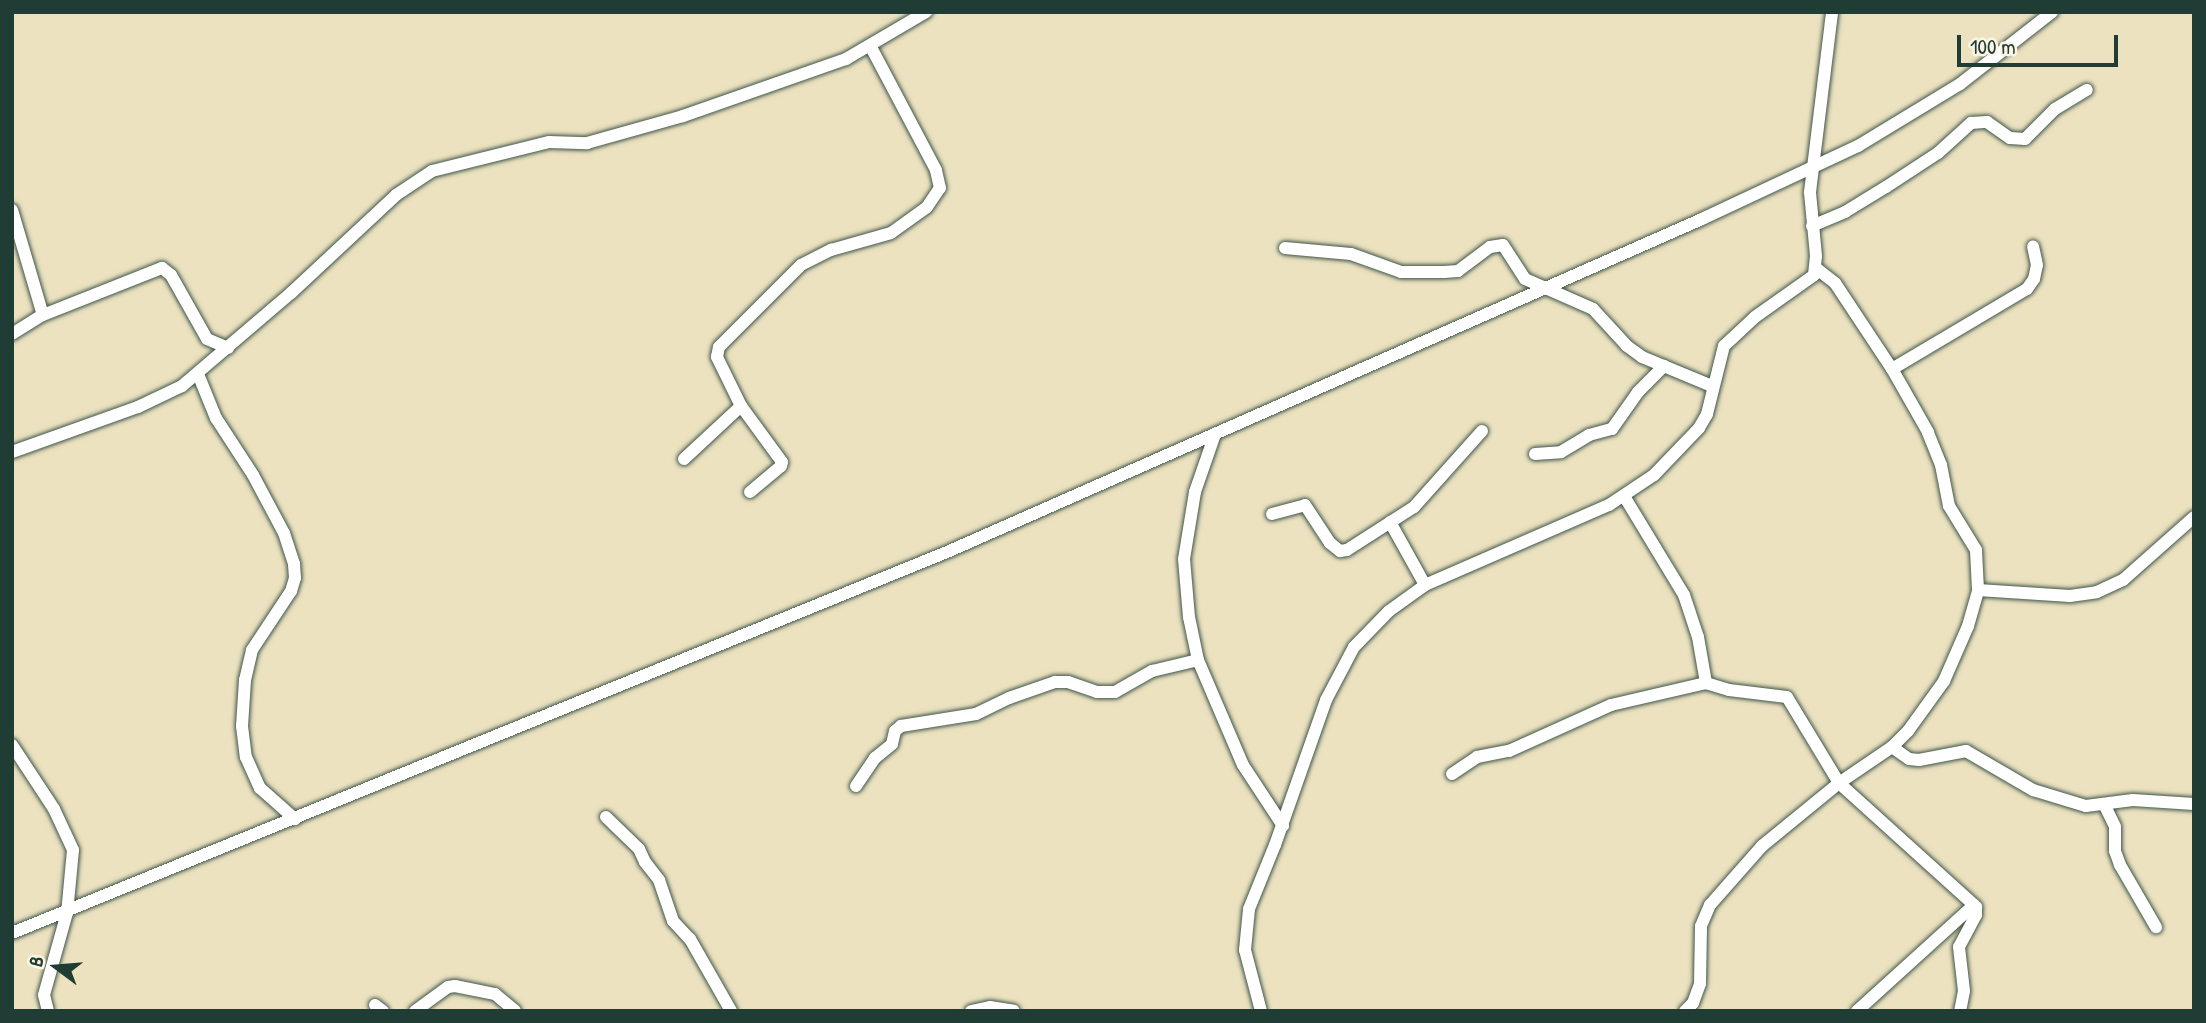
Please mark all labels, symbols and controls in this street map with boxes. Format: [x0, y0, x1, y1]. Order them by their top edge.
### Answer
scale bar [1961, 21, 2122, 65]
text: 100 m [1970, 32, 2016, 61]
north arrow [21, 932, 91, 1002]
text: B [22, 953, 50, 969]

